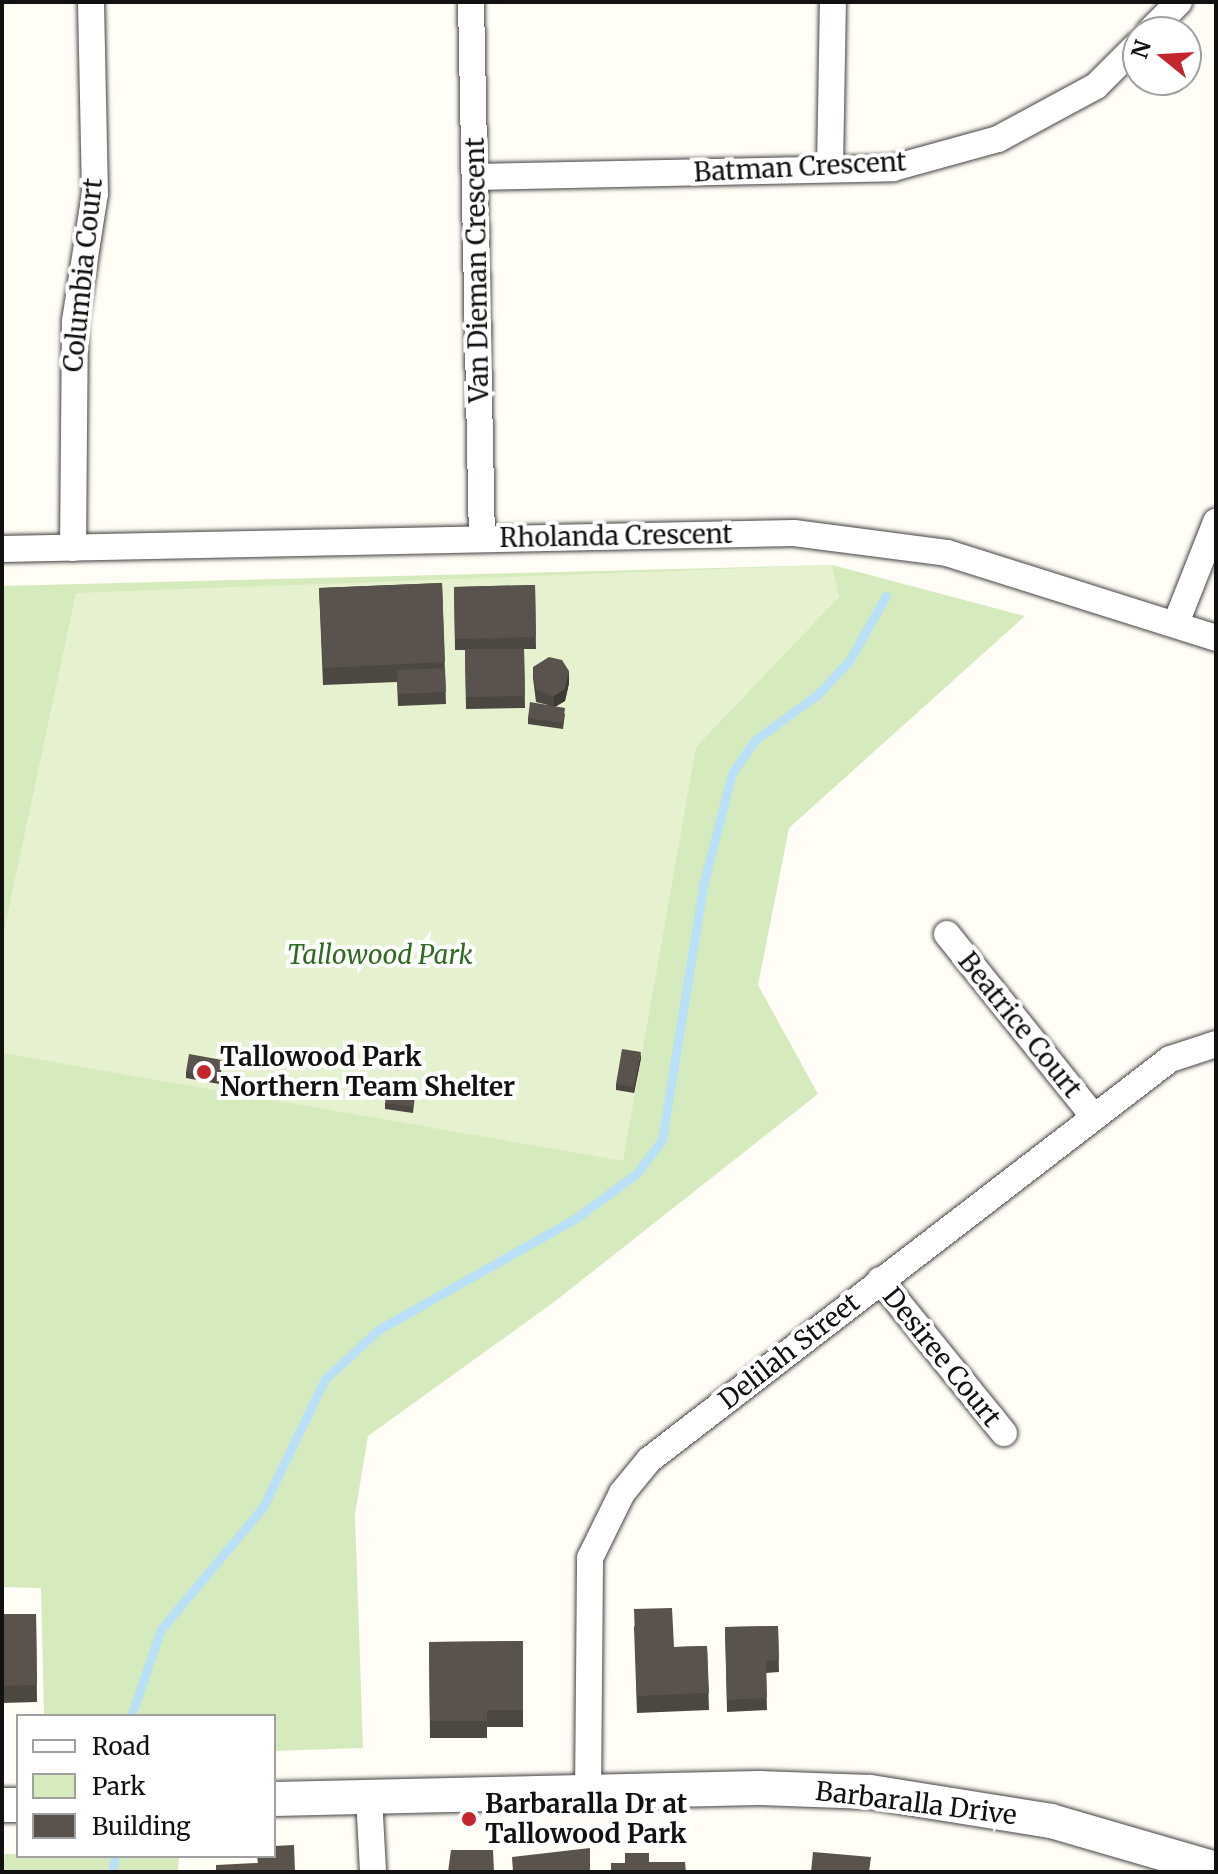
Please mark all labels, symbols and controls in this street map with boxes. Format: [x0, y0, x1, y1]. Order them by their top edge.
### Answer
north arrow [1122, 16, 1202, 96]
text: N [1125, 37, 1157, 62]
street label: Van Dieman Crescent [459, 137, 495, 403]
street label: Batman Crescent [693, 146, 907, 188]
street label: Columbia Court [57, 176, 109, 374]
street label: Rholanda Crescent [499, 518, 733, 554]
park label: Tallowood Park [287, 939, 473, 971]
street label: Beatrice Court [952, 946, 1088, 1104]
place label: Tallowood Park Northern Team Shelter [220, 1041, 515, 1102]
marker: Tallowood Park Northern Team Shelter [195, 1063, 213, 1081]
street label: Desiree Court [877, 1281, 1007, 1433]
street label: Delilah Street [713, 1286, 865, 1416]
legend [16, 1714, 276, 1858]
text: Road [92, 1731, 150, 1762]
text: Park [92, 1771, 145, 1802]
street label: Barbaralla Drive [814, 1775, 1018, 1831]
place label: Barbaralla Dr at Tallowood Park [485, 1788, 687, 1850]
marker: Barbaralla Dr at Tallowood Park [460, 1810, 478, 1828]
text: Building [92, 1811, 191, 1842]

